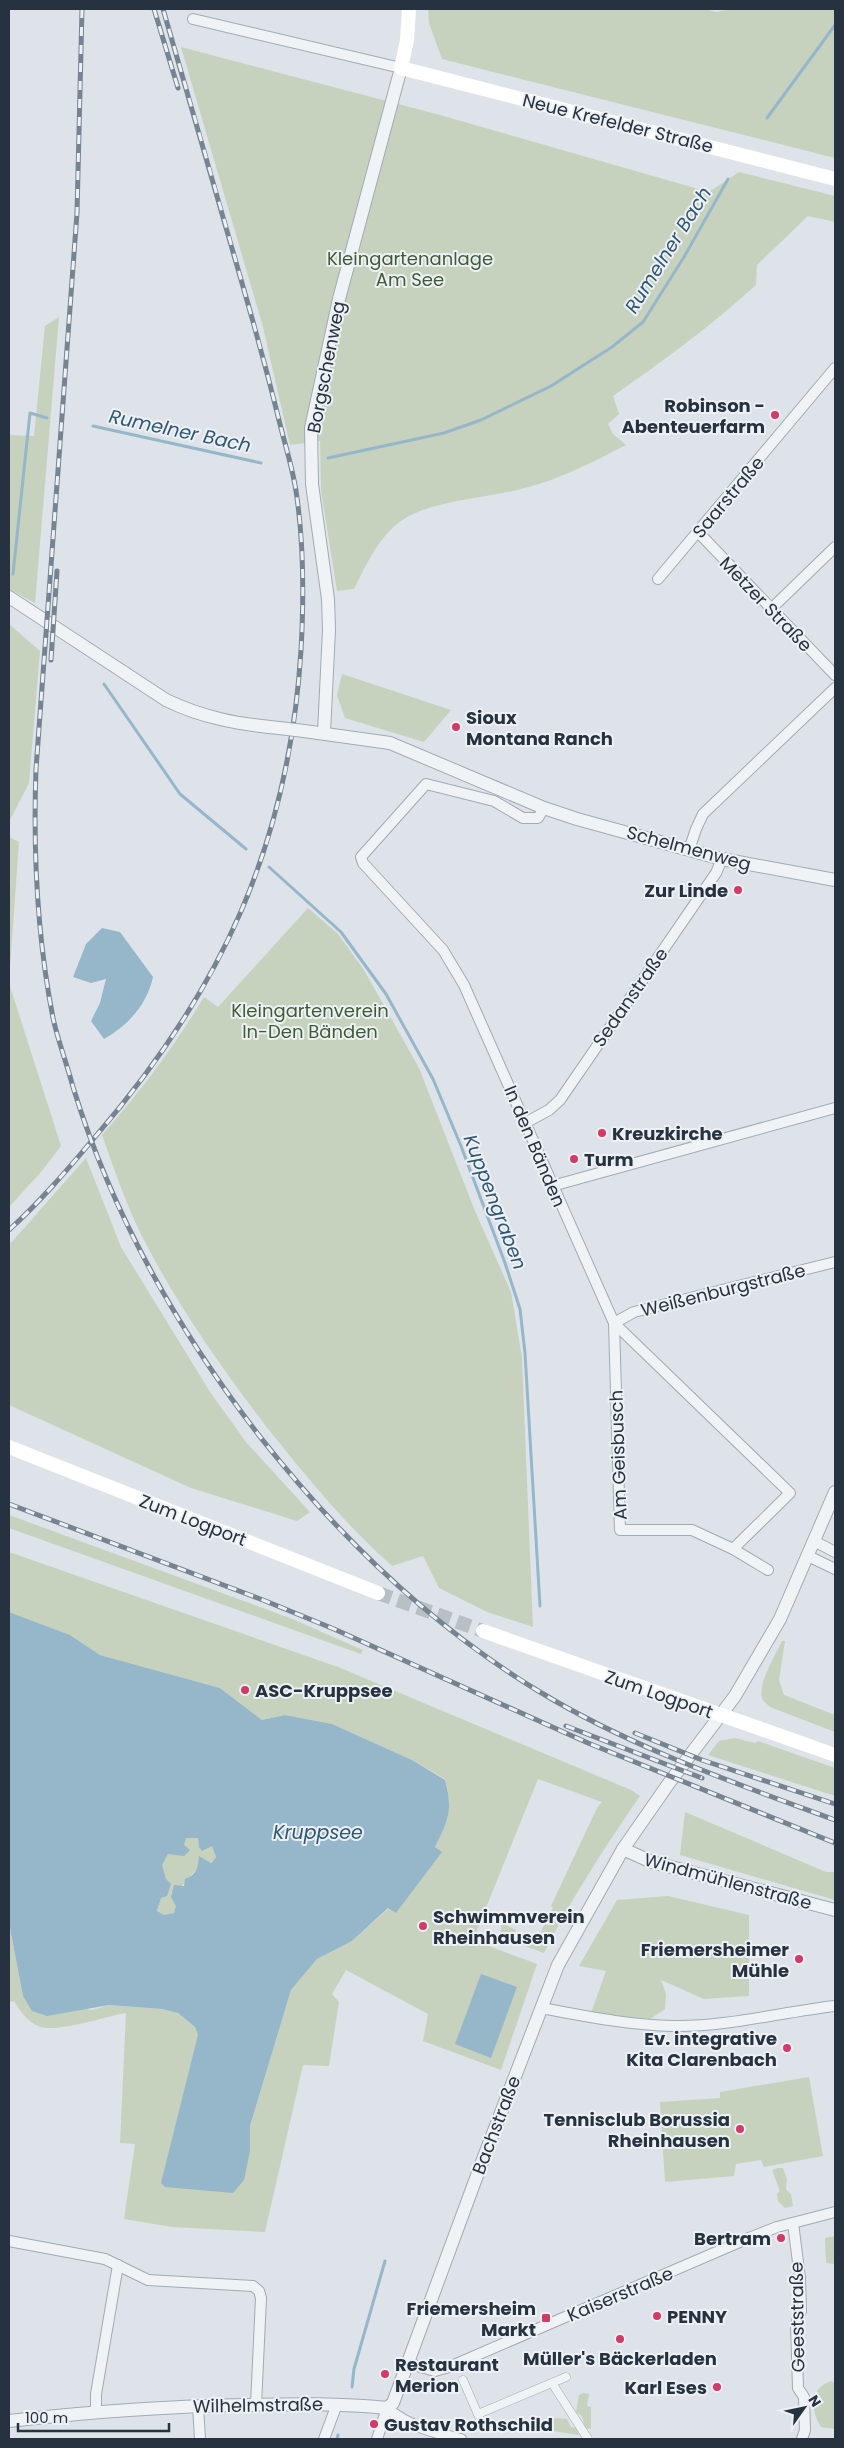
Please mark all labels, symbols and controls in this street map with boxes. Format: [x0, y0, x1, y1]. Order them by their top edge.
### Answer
street label: Neue Krefelder Straße [520, 87, 716, 159]
water label: Rumelner Bach [618, 182, 718, 318]
park label: Kleingartenanlage Am See [327, 246, 493, 292]
street label: Borgschenweg [301, 299, 351, 435]
place label: Robinson - Abenteuerfarm [622, 393, 765, 439]
water label: Rumelner Bach [106, 403, 254, 459]
marker: Robinson - Abenteuerfarm [769, 409, 781, 421]
street label: Saarstraße [686, 451, 770, 543]
street label: Metzer Straße [714, 551, 818, 657]
place label: Sioux Montana Ranch [466, 705, 613, 751]
marker: Sioux Montana Ranch [450, 721, 462, 733]
street label: Schelmenweg [624, 819, 754, 877]
place label: Zur Linde [644, 878, 728, 903]
marker: Zur Linde [732, 884, 744, 896]
street label: Sedanstraße [587, 942, 673, 1052]
park label: Kleingartenverein In-Den Bänden [231, 998, 389, 1044]
street label: In den Bänden [498, 1081, 572, 1211]
place label: Kreuzkirche [612, 1121, 723, 1146]
marker: Kreuzkirche [596, 1127, 608, 1139]
water label: Kuppengraben [457, 1131, 533, 1273]
place label: Turm [584, 1147, 634, 1172]
marker: Turm [568, 1153, 580, 1165]
street label: Weißenburgstraße [638, 1257, 808, 1323]
street label: Am Geisbusch [603, 1390, 633, 1520]
street label: Zum Logport [136, 1488, 250, 1552]
street label: Zum Logport [601, 1664, 717, 1724]
place label: ASC-Kruppsee [255, 1678, 393, 1703]
marker: ASC-Kruppsee [239, 1684, 251, 1696]
water label: Kruppsee [273, 1819, 363, 1846]
street label: Windmühlenstraße [641, 1847, 815, 1915]
place label: Schwimmverein Rheinhausen [433, 1904, 585, 1950]
marker: Schwimmverein Rheinhausen [417, 1920, 429, 1932]
place label: Friemersheimer Mühle [641, 1937, 789, 1983]
marker: Friemersheimer Mühle [793, 1953, 805, 1965]
place label: Ev. integrative Kita Clarenbach [626, 2026, 777, 2072]
marker: Ev. integrative Kita Clarenbach [781, 2042, 793, 2054]
street label: Bachstraße [466, 2072, 526, 2178]
place label: Tennisclub Borussia Rheinhausen [544, 2107, 730, 2153]
marker: Tennisclub Borussia Rheinhausen [734, 2123, 746, 2135]
place label: Bertram [694, 2226, 771, 2251]
marker: Bertram [775, 2232, 787, 2244]
street label: Kaiserstraße [563, 2260, 677, 2328]
street label: Geeststraße [784, 2262, 810, 2372]
place label: Friemersheim Markt [407, 2296, 536, 2342]
place label: PENNY [667, 2304, 727, 2329]
marker: PENNY [651, 2310, 663, 2322]
marker: Friemersheim Markt [540, 2312, 552, 2324]
marker: Müller's Bäckerladen [614, 2333, 626, 2345]
place label: Müller's Bäckerladen [523, 2346, 717, 2371]
place label: Restaurant Merion [395, 2352, 499, 2398]
marker: Restaurant Merion [379, 2368, 391, 2380]
place label: Karl Eses [624, 2375, 707, 2400]
marker: Karl Eses [711, 2381, 723, 2393]
north arrow [779, 2383, 829, 2433]
street label: Wilhelmstraße [193, 2391, 323, 2419]
text: N [804, 2391, 826, 2411]
scale bar [18, 2400, 169, 2432]
text: 100 m [25, 2407, 68, 2428]
place label: Gustav Rothschild [384, 2412, 553, 2437]
marker: Gustav Rothschild [368, 2418, 380, 2430]

